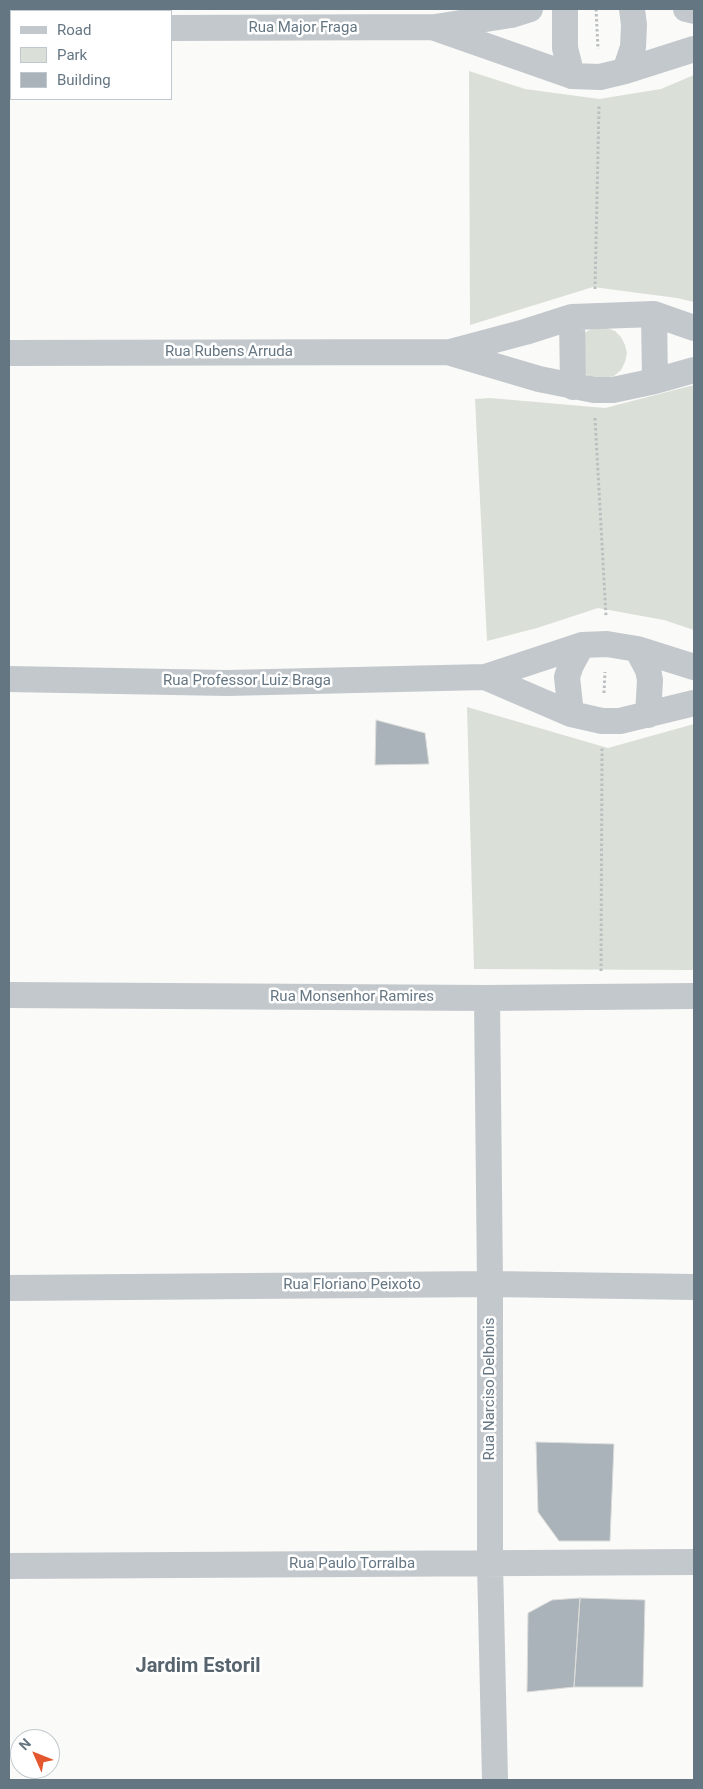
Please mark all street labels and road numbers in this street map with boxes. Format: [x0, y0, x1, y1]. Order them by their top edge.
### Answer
street label: Rua Major Fraga [248, 19, 358, 37]
street label: Rua Rubens Arruda [165, 343, 293, 361]
street label: Rua Professor Luiz Braga [163, 672, 331, 690]
street label: Rua Monsenhor Ramires [270, 988, 434, 1006]
street label: Rua Floriano Peixoto [283, 1276, 421, 1294]
street label: Rua Narciso Delbonis [481, 1318, 499, 1460]
street label: Rua Paulo Torralba [289, 1555, 415, 1573]

